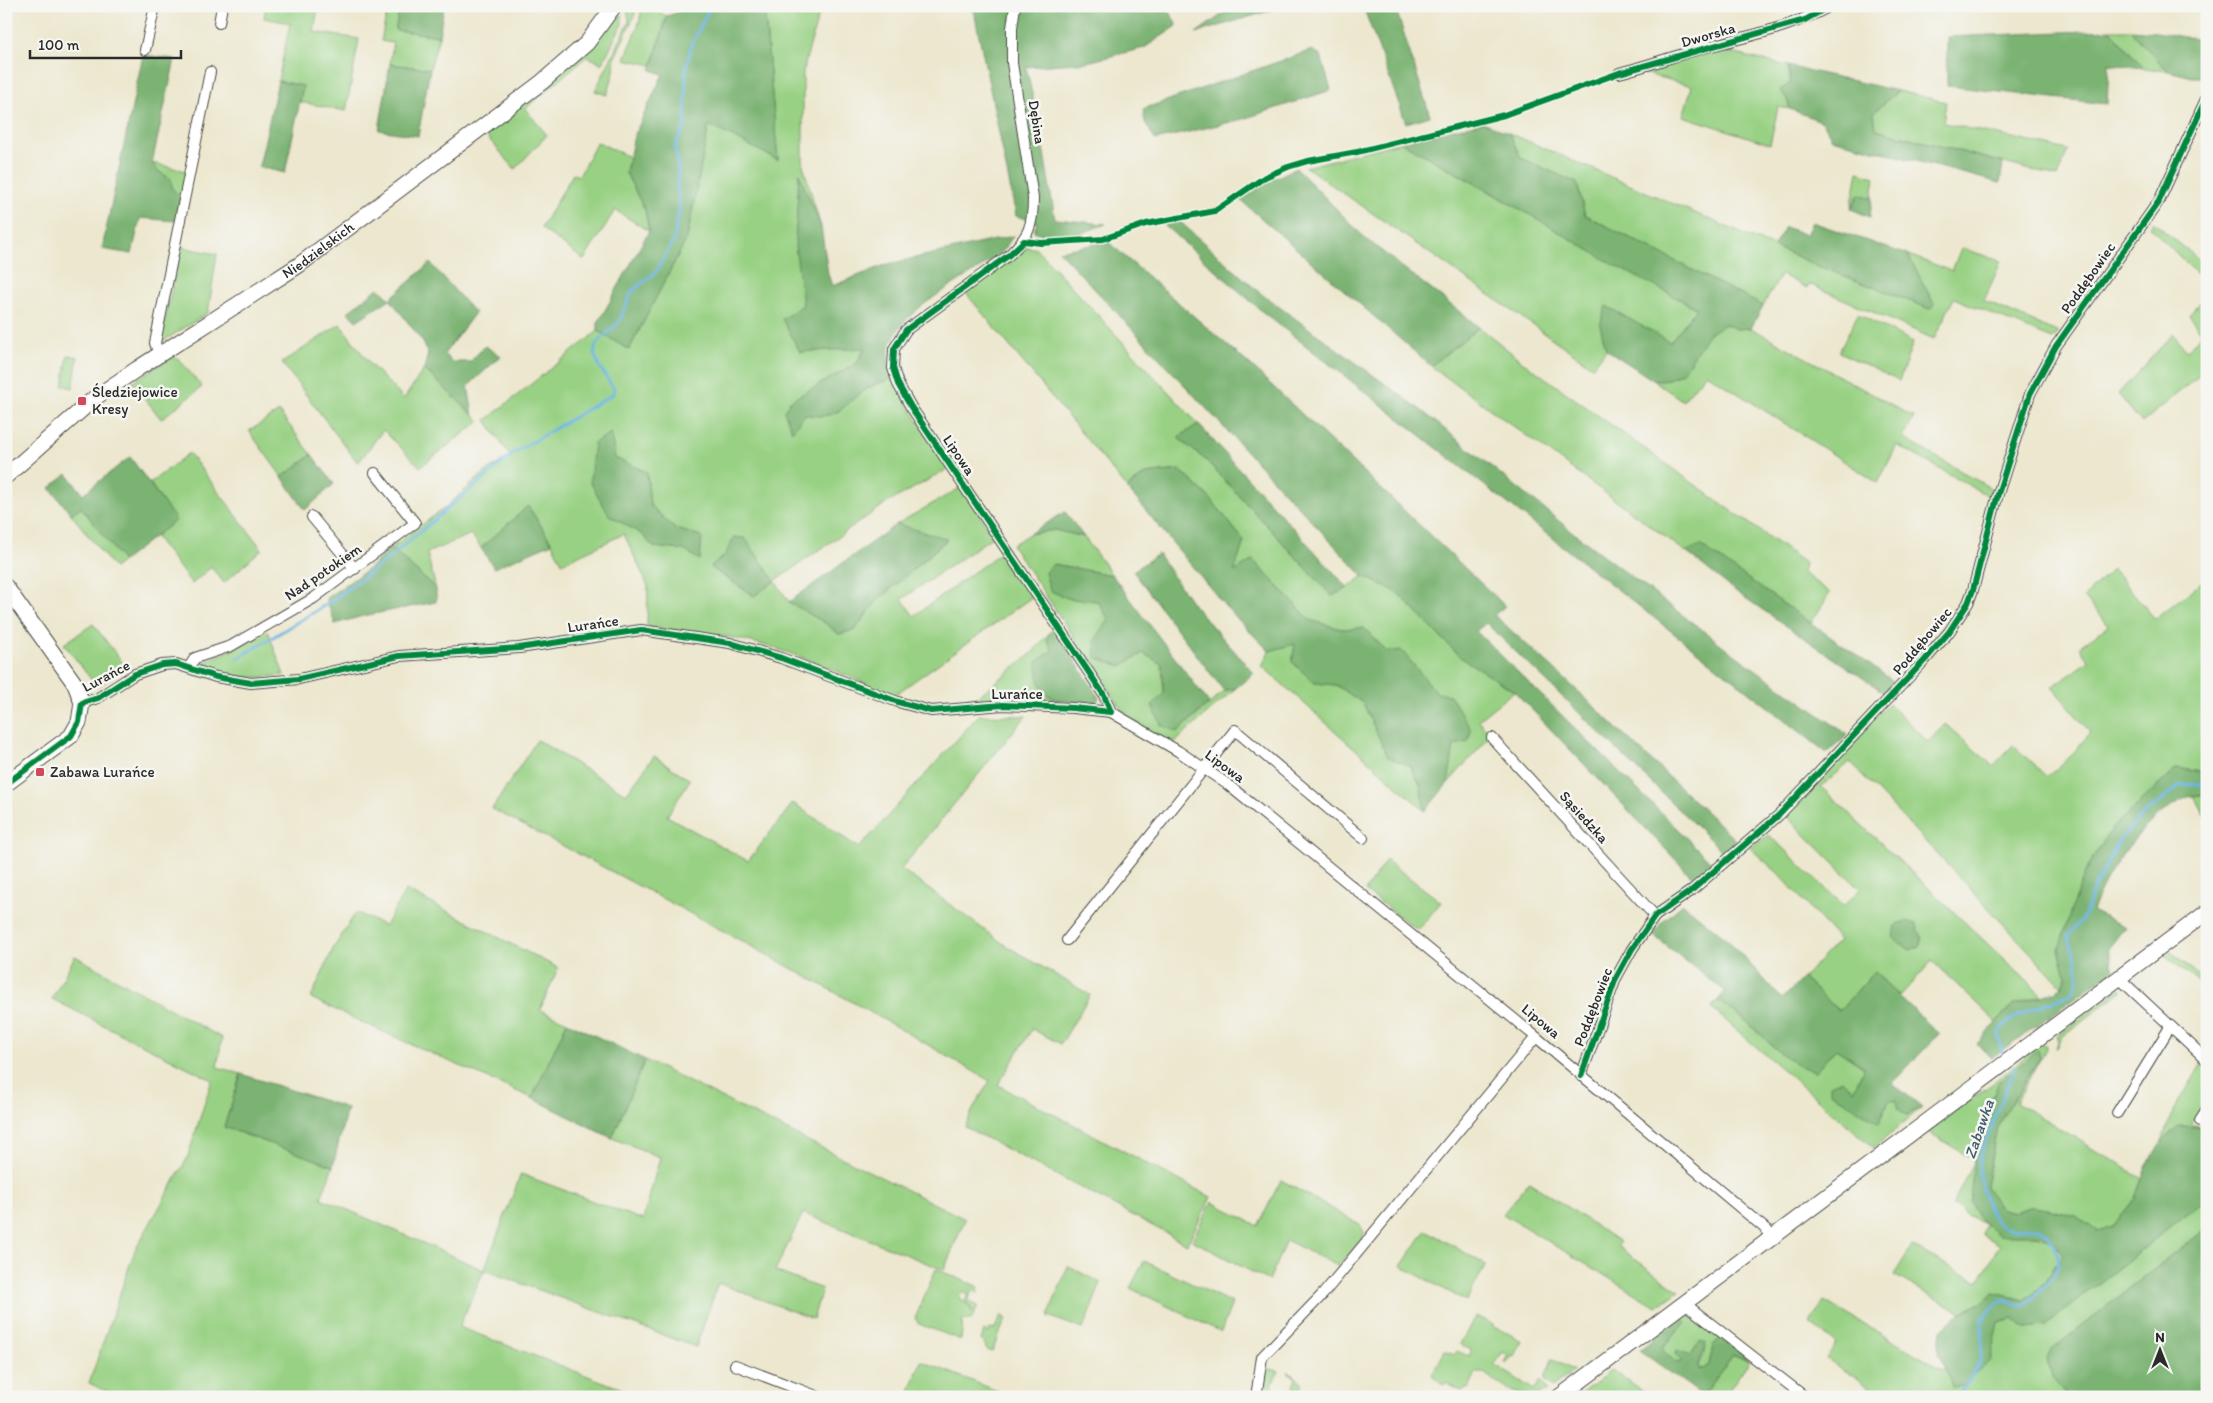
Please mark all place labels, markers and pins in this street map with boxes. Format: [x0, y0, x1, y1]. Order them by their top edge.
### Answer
place label: Śledziejowice Kresy [92, 383, 178, 418]
marker: Śledziejowice Kresy [76, 395, 88, 407]
place label: Zabawa Lurańce [50, 763, 155, 781]
marker: Zabawa Lurańce [34, 766, 46, 778]

